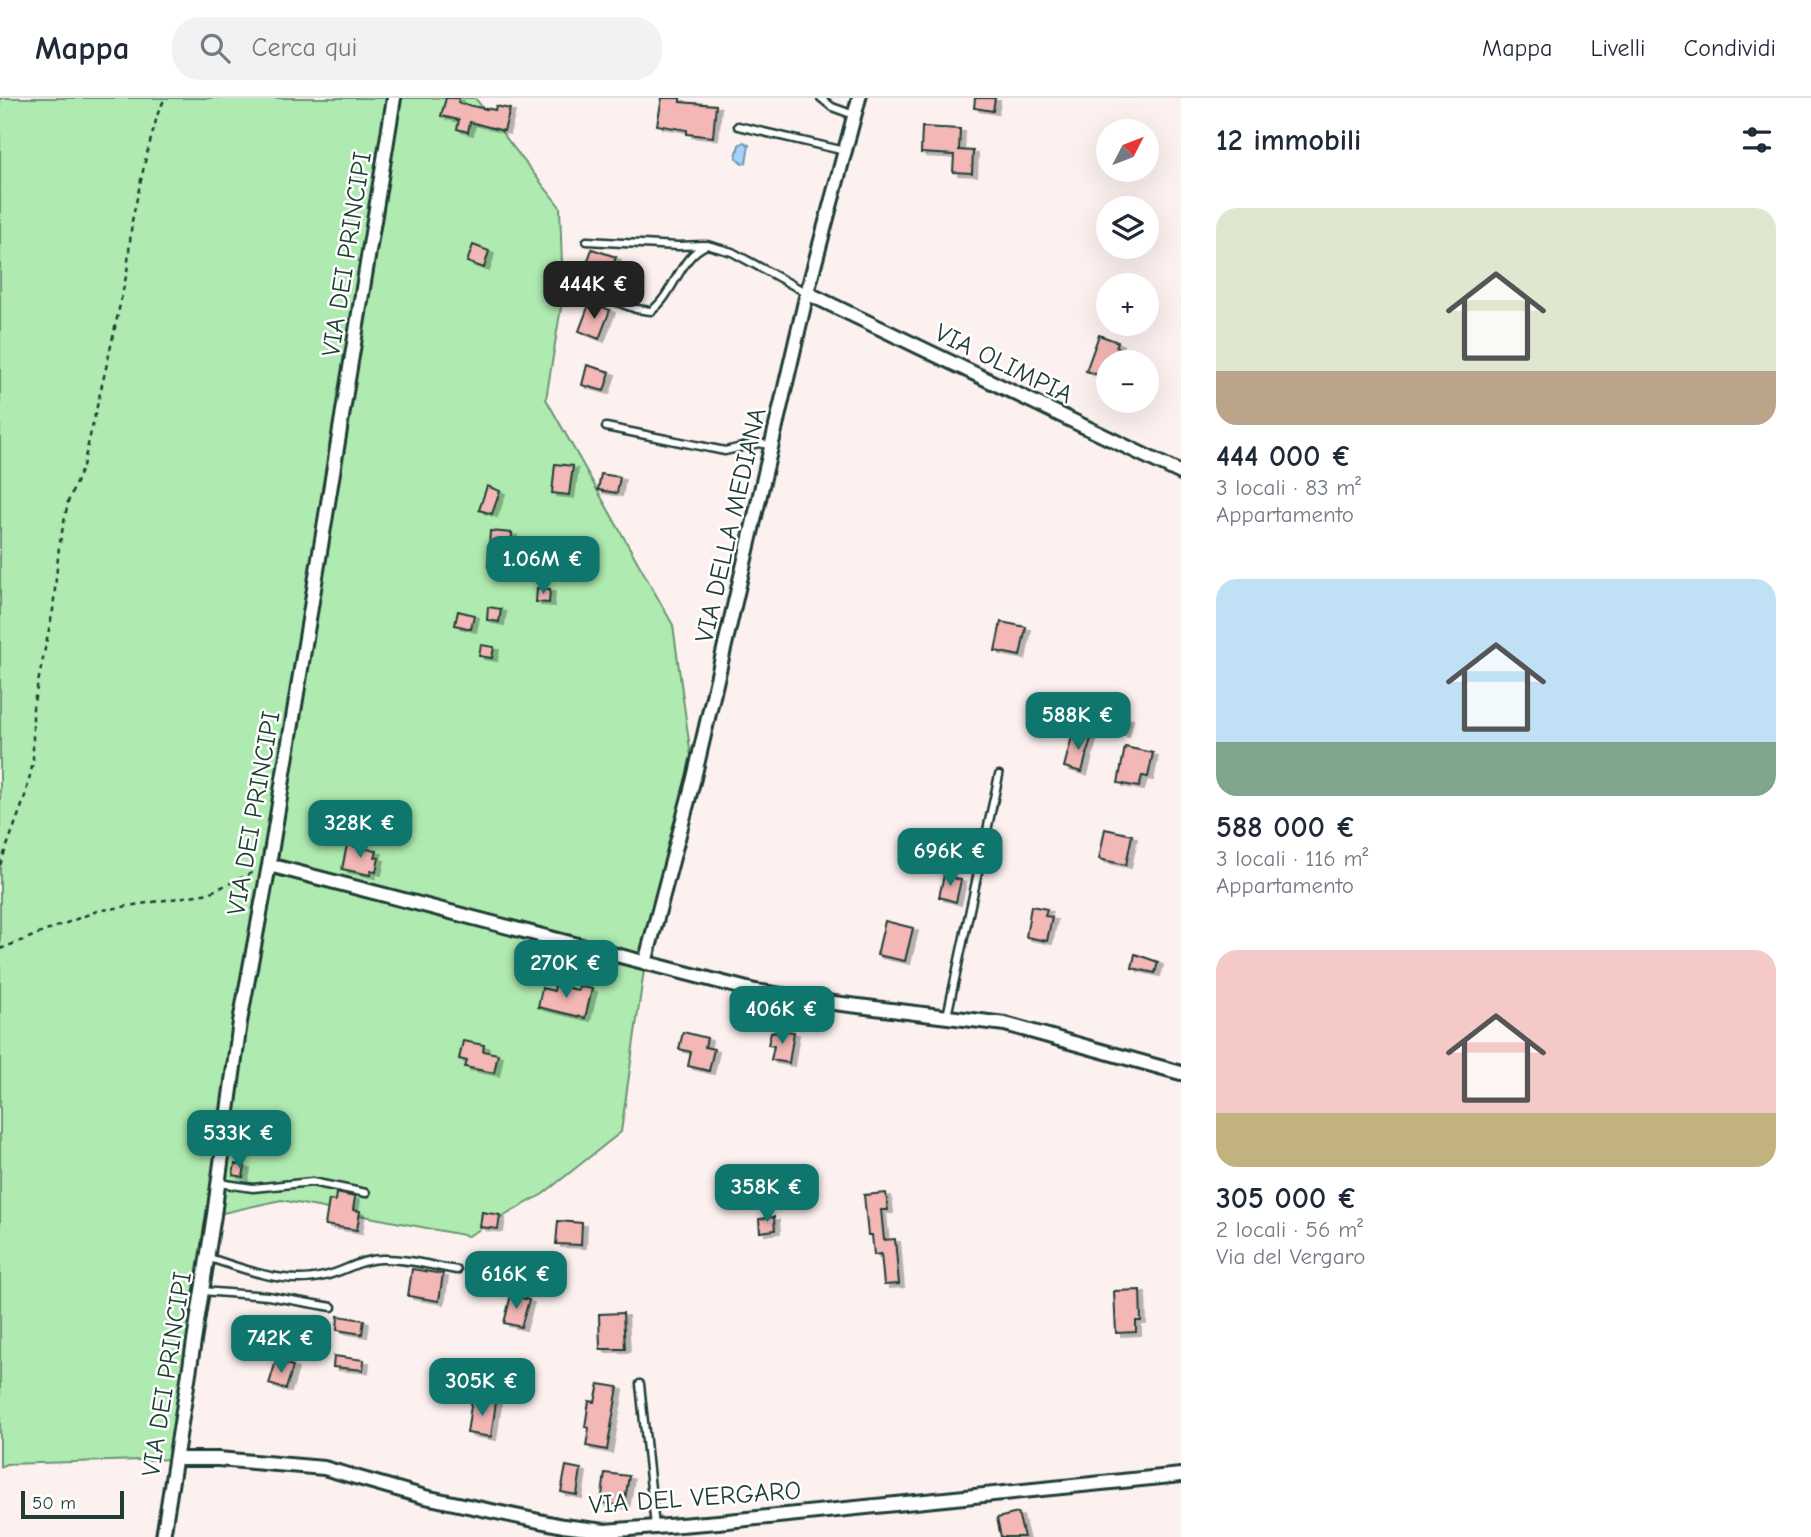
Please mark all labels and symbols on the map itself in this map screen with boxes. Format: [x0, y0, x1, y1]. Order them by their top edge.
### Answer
north arrow [1096, 119, 1158, 182]
street label: VIA DEI PRINCIPI [316, 150, 378, 359]
pin: 444K € [537, 262, 651, 321]
street label: VIA OLIMPIA [930, 318, 1077, 410]
street label: VIA DELLA MEDIANA [689, 405, 773, 646]
pin: 1.06M € [478, 536, 608, 596]
pin: 588K € [1021, 692, 1135, 752]
street label: VIA DEI PRINCIPI [221, 709, 287, 918]
pin: 328K € [303, 800, 417, 860]
pin: 696K € [893, 828, 1007, 888]
pin: 270K € [509, 940, 623, 1000]
pin: 406K € [725, 986, 839, 1046]
pin: 533K € [182, 1110, 296, 1170]
pin: 358K € [710, 1164, 824, 1224]
pin: 616K € [459, 1252, 573, 1311]
street label: VIA DEI PRINCIPI [136, 1270, 198, 1479]
pin: 742K € [224, 1316, 338, 1375]
pin: 305K € [425, 1358, 539, 1418]
street label: VIA DEL VERGARO [588, 1476, 802, 1520]
scale bar [21, 1488, 124, 1520]

